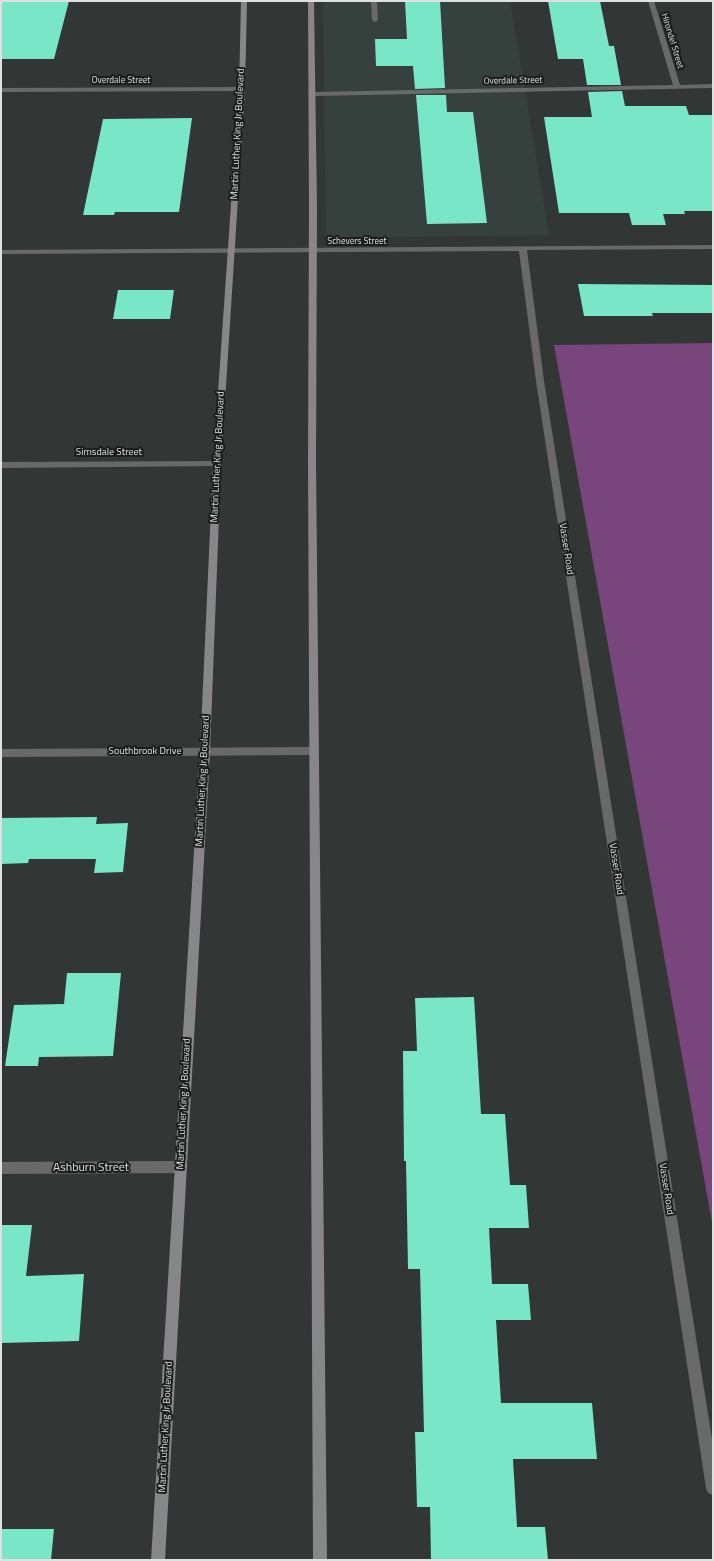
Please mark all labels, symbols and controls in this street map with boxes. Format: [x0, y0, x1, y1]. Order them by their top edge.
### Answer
street label: Hirondel Street [658, 12, 686, 70]
street label: Martin Luther King Jr Boulevard [229, 68, 247, 200]
street label: Overdale Street [484, 75, 542, 87]
street label: Overdale Street [92, 76, 150, 86]
street label: Schevers Street [327, 237, 387, 247]
street label: Martin Luther King Jr Boulevard [209, 391, 227, 523]
street label: Simsdale Street [76, 447, 142, 459]
street label: Vasser Road [556, 522, 576, 576]
street label: Martin Luther King Jr Boulevard [194, 715, 212, 847]
street label: Southbrook Drive [109, 746, 181, 758]
street label: Vasser Road [606, 842, 626, 896]
street label: Martin Luther King Jr Boulevard [175, 1038, 193, 1170]
street label: Ashburn Street [53, 1161, 129, 1175]
street label: Vasser Road [656, 1162, 676, 1216]
street label: Martin Luther King Jr Boulevard [157, 1361, 175, 1493]

